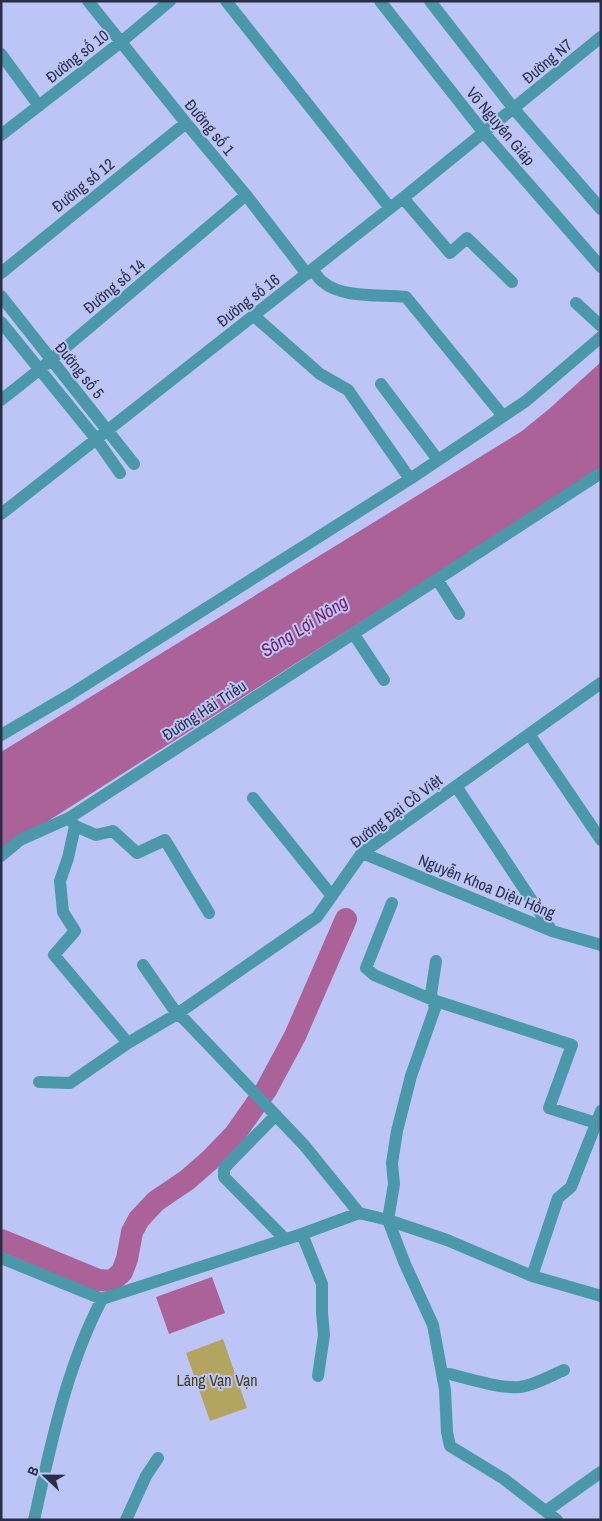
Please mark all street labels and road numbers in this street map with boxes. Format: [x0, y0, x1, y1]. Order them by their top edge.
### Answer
street label: Đường số 10 [41, 24, 113, 88]
street label: Đường N7 [517, 34, 577, 88]
street label: Võ Nguyên Giáp [462, 82, 540, 170]
street label: Đường số 1 [180, 94, 240, 160]
street label: Đường số 12 [47, 153, 119, 217]
street label: Đường số 14 [78, 254, 150, 318]
street label: Đường số 16 [212, 268, 284, 332]
street label: Đường số 5 [50, 337, 110, 403]
street label: Đường Hải Triều [158, 675, 250, 745]
street label: Đường Đại Cồ Việt [345, 769, 447, 853]
street label: Nguyễn Khoa Diệu Hồng [415, 848, 559, 924]

